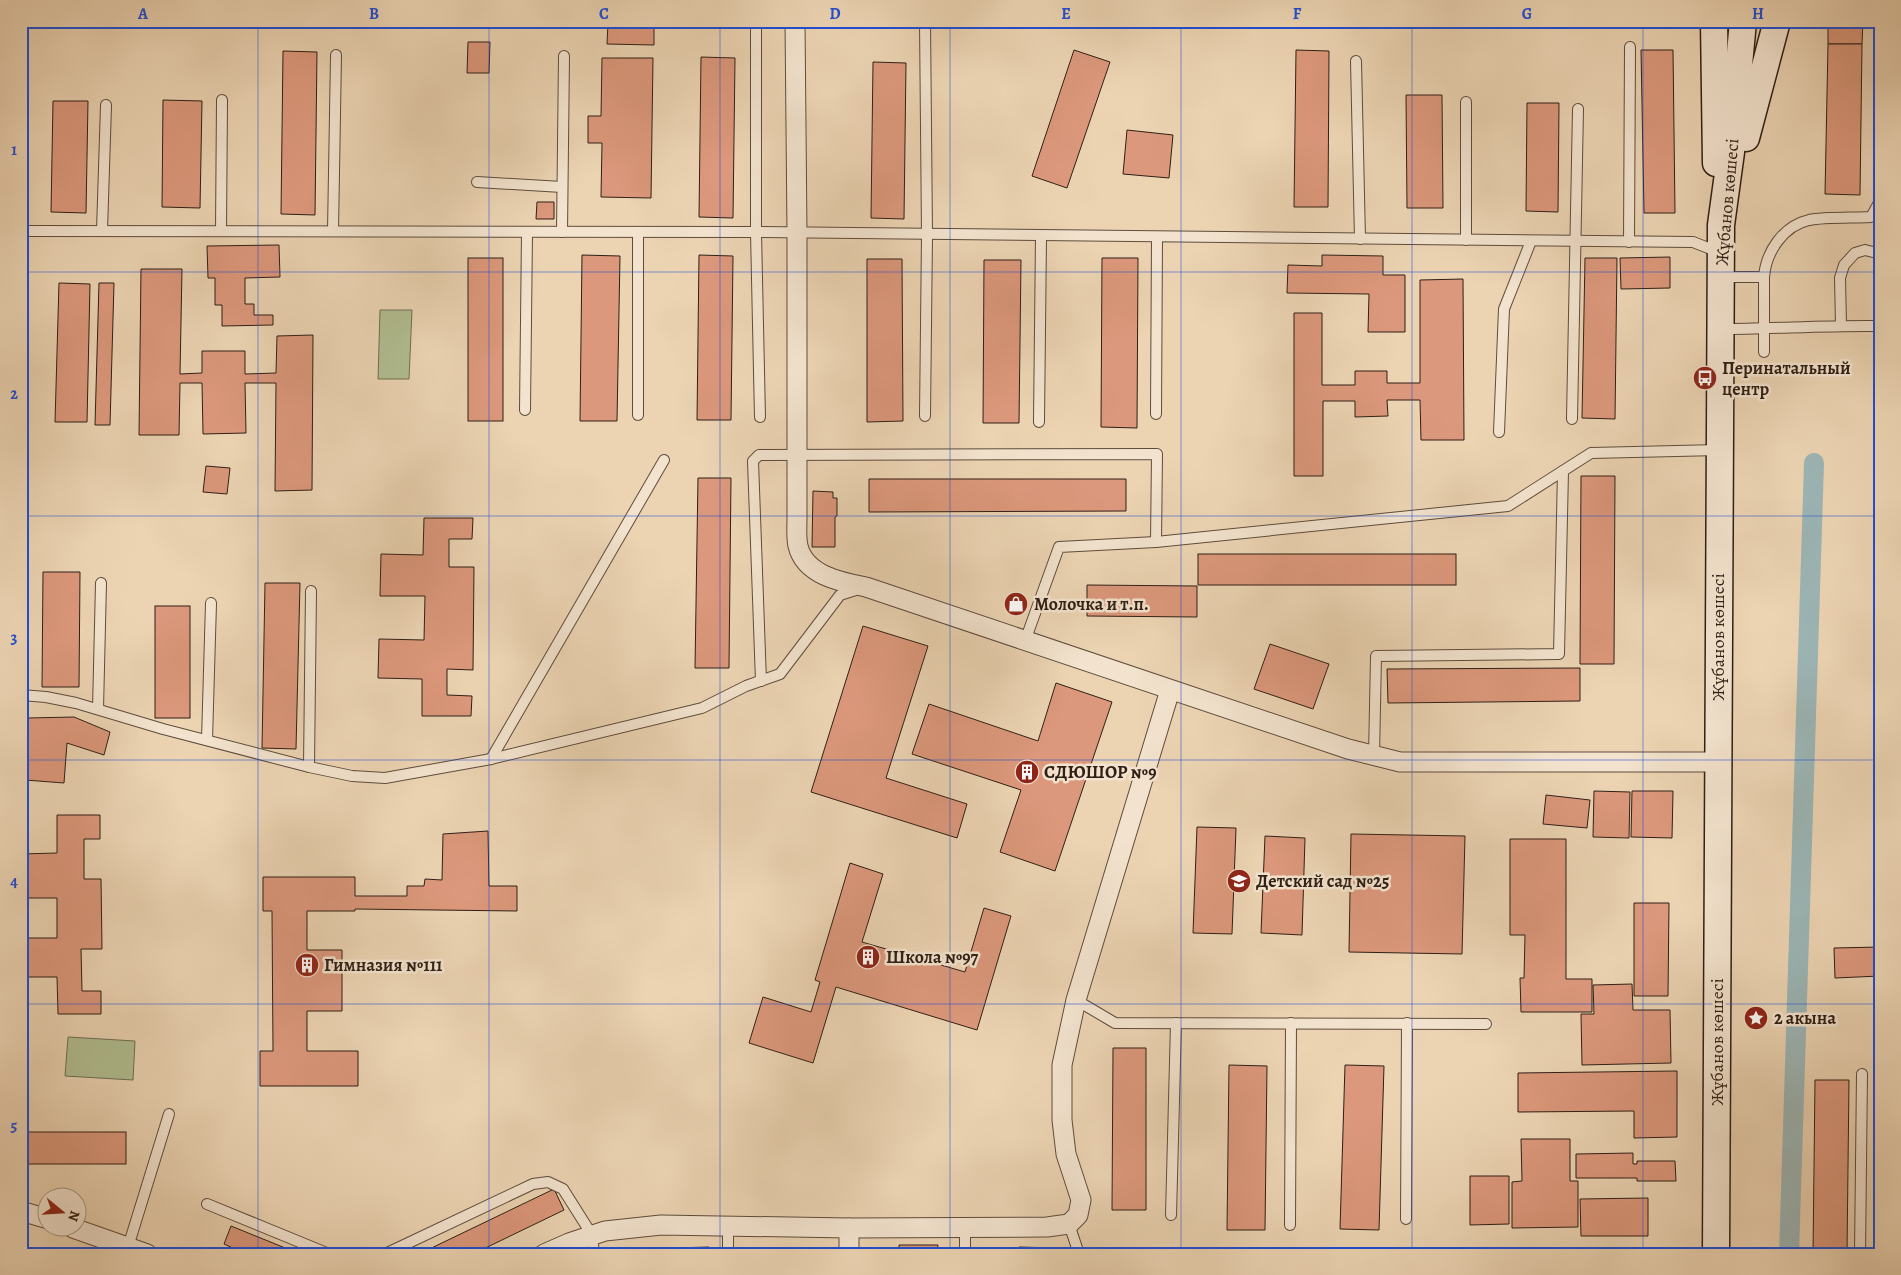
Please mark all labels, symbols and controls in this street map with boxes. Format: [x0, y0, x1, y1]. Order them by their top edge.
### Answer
text: A [137, 3, 149, 25]
text: B [369, 3, 379, 25]
text: C [599, 3, 609, 25]
text: D [829, 3, 841, 25]
text: E [1061, 3, 1071, 25]
text: F [1293, 3, 1302, 25]
text: G [1522, 3, 1532, 25]
text: H [1752, 3, 1764, 25]
street label: Жұбанов көшесі [1709, 137, 1745, 267]
text: 1 [11, 139, 17, 161]
place label: Перинатальный центр [1722, 356, 1851, 401]
bus stop icon: Перинатальный центр [1692, 365, 1718, 391]
text: 2 [10, 383, 18, 405]
street label: Жұбанов көшесі [1706, 573, 1730, 701]
shop icon: Молочка и т.п. [1003, 591, 1029, 617]
place label: Молочка и т.п. [1034, 592, 1149, 616]
text: 3 [11, 627, 18, 649]
building icon: СДЮШОР №9 [1014, 759, 1040, 785]
place label: СДЮШОР №9 [1044, 760, 1156, 784]
school or university icon: Детский сад №25 [1226, 868, 1252, 894]
place label: Детский сад №25 [1256, 869, 1390, 893]
text: 4 [10, 871, 18, 893]
building icon: Школа №97 [855, 944, 881, 970]
place label: Школа №97 [886, 945, 979, 969]
building icon: Гимназия №111 [294, 952, 320, 978]
place label: Гимназия №111 [324, 953, 443, 977]
street label: Жұбанов көшесі [1705, 978, 1729, 1106]
place icon: 2 акына [1743, 1005, 1769, 1031]
place label: 2 акына [1774, 1006, 1836, 1030]
text: 5 [11, 1115, 18, 1137]
north arrow [38, 1188, 88, 1238]
text: N [63, 1208, 84, 1224]

